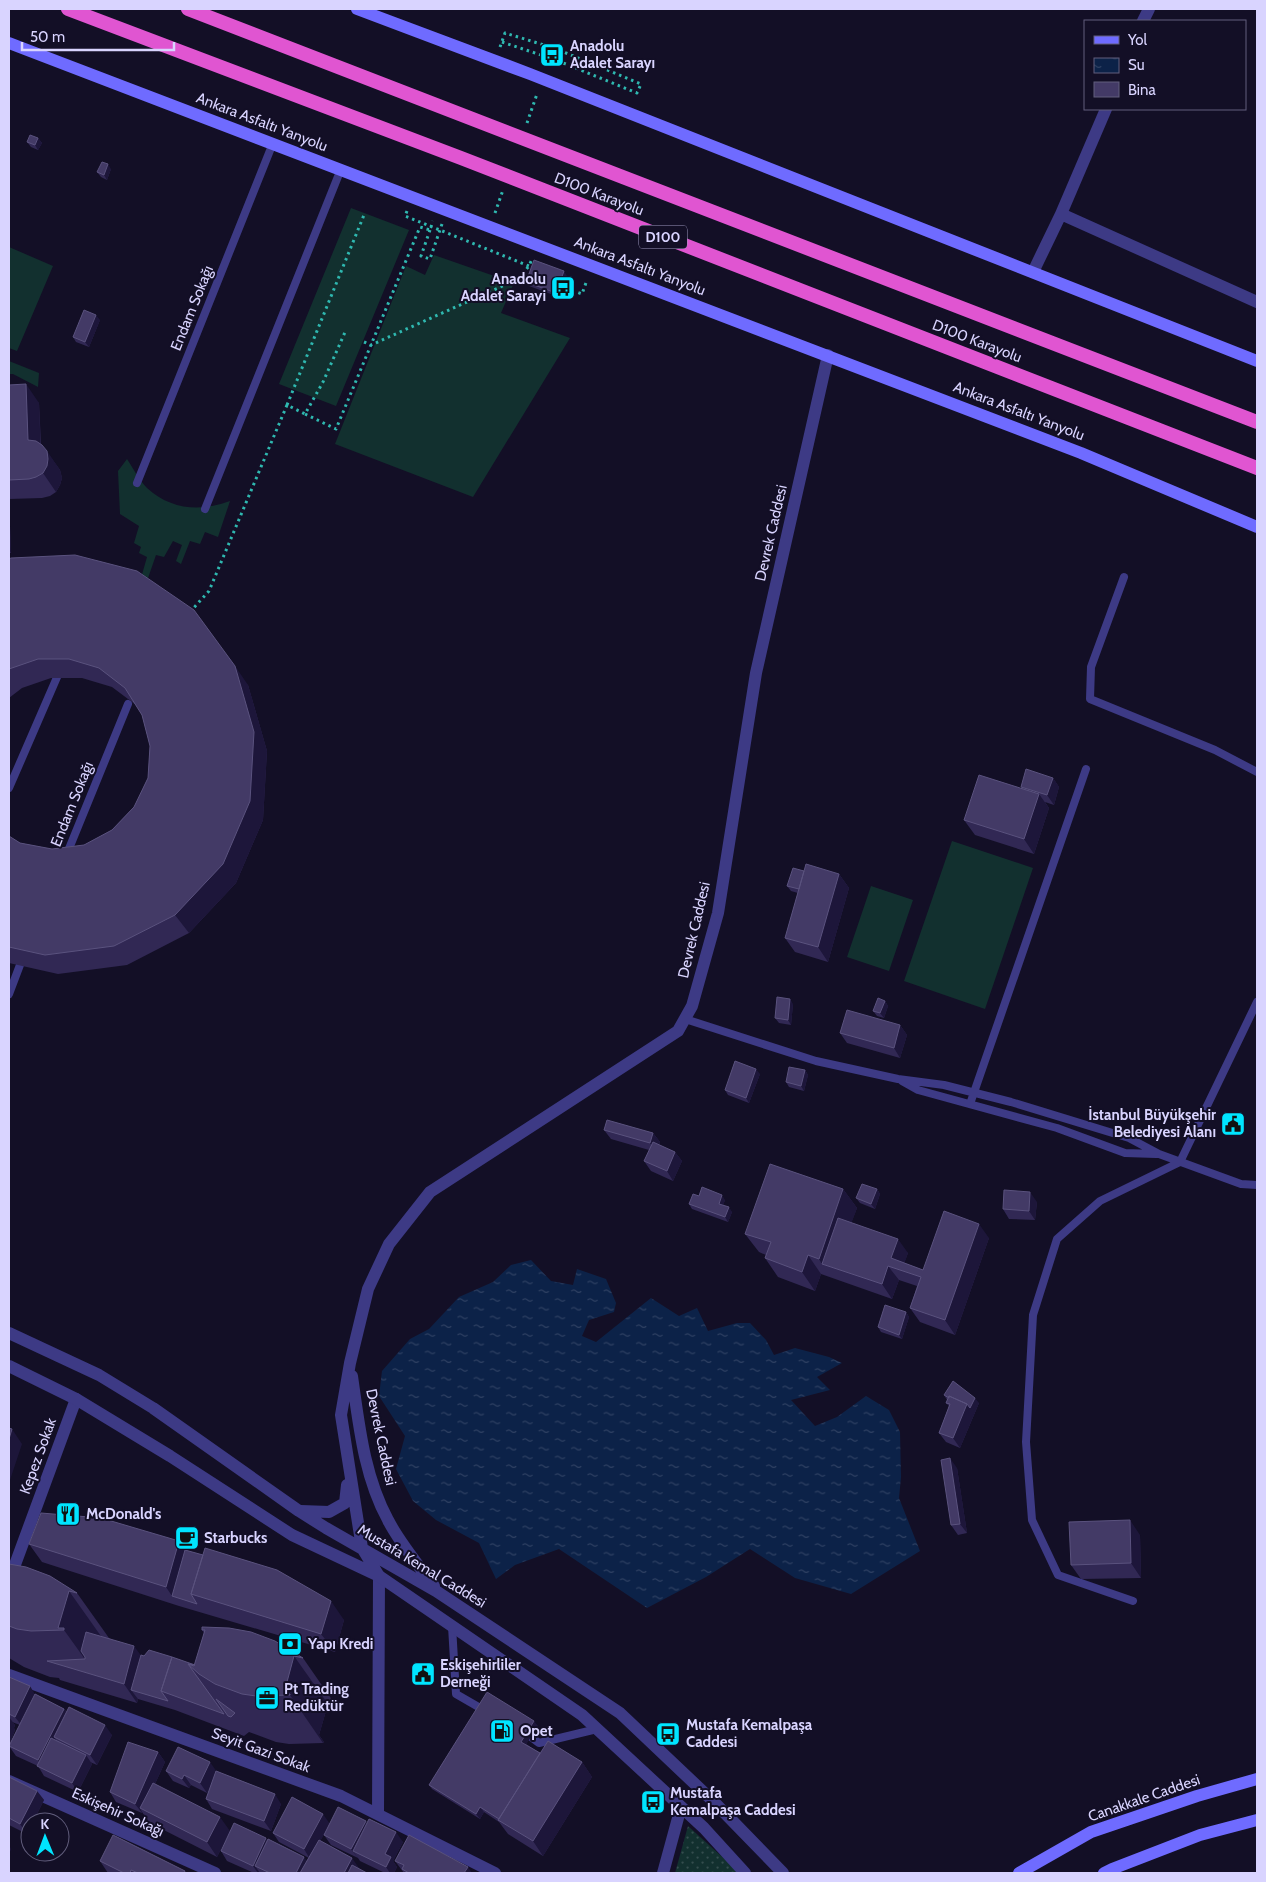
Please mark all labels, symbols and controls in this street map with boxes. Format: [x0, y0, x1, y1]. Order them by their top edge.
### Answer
scale bar [22, 20, 175, 52]
legend [1084, 20, 1246, 110]
text: 50 m [30, 28, 65, 46]
text: Yol [1127, 31, 1147, 49]
place label: Anadolu Adalet Sarayı [570, 37, 655, 72]
bus stop icon: Anadolu Adalet Sarayı [539, 42, 565, 68]
text: Su [1128, 56, 1145, 74]
text: Bina [1128, 81, 1156, 99]
street label: Ankara Asfaltı Yanyolu [194, 89, 330, 155]
street label: D100 Karayolu [552, 169, 646, 219]
road number: D100 [639, 226, 687, 248]
street label: Ankara Asfaltı Yanyolu [572, 233, 708, 299]
street label: Endam Sokağı [167, 263, 217, 353]
place label: Anadolu Adalet Sarayi [461, 270, 546, 305]
bus stop icon: Anadolu Adalet Sarayi [550, 275, 576, 301]
street label: D100 Karayolu [930, 316, 1024, 366]
street label: Ankara Asfaltı Yanyolu [951, 378, 1087, 444]
street label: Devrek Caddesi [751, 483, 791, 583]
street label: Endam Sokağı [47, 759, 97, 849]
street label: Devrek Caddesi [674, 880, 714, 980]
place label: İstanbul Büyükşehir Belediyesi Alanı [1088, 1106, 1216, 1141]
public building icon: İstanbul Büyükşehir Belediyesi Alanı [1220, 1111, 1246, 1137]
street label: Devrek Caddesi [362, 1387, 400, 1487]
street label: Kepez Sokak [16, 1415, 60, 1497]
restaurant icon: McDonald's [55, 1501, 81, 1527]
place label: McDonald's [86, 1505, 161, 1523]
street label: Mustafa Kemal Caddesi [354, 1520, 490, 1612]
cafe icon: Starbucks [174, 1525, 200, 1551]
place label: Starbucks [204, 1529, 267, 1547]
bank icon: Yapı Kredi [277, 1631, 303, 1657]
place label: Yapı Kredi [307, 1635, 373, 1653]
place label: Eskişehirliler Derneği [440, 1656, 521, 1691]
public building icon: Eskişehirliler Derneği [410, 1661, 436, 1687]
place label: Pt Trading Redüktür [284, 1680, 349, 1715]
office icon: Pt Trading Redüktür [254, 1685, 280, 1711]
place label: Mustafa Kemalpaşa Caddesi̇ [686, 1716, 813, 1751]
fuel station icon: Opet [489, 1718, 515, 1744]
bus stop icon: Mustafa Kemalpaşa Caddesi̇ [655, 1721, 681, 1747]
place label: Opet [520, 1722, 553, 1740]
street label: Seyit Gazi Sokak [209, 1724, 313, 1776]
street label: Canakkale Caddesi [1086, 1770, 1202, 1826]
street label: Eskişehir Sokağı [69, 1784, 167, 1840]
place label: Mustafa Kemalpaşa Caddesi [670, 1784, 796, 1819]
bus stop icon: Mustafa Kemalpaşa Caddesi [640, 1789, 666, 1815]
north arrow [20, 1812, 70, 1862]
text: K [40, 1815, 50, 1833]

